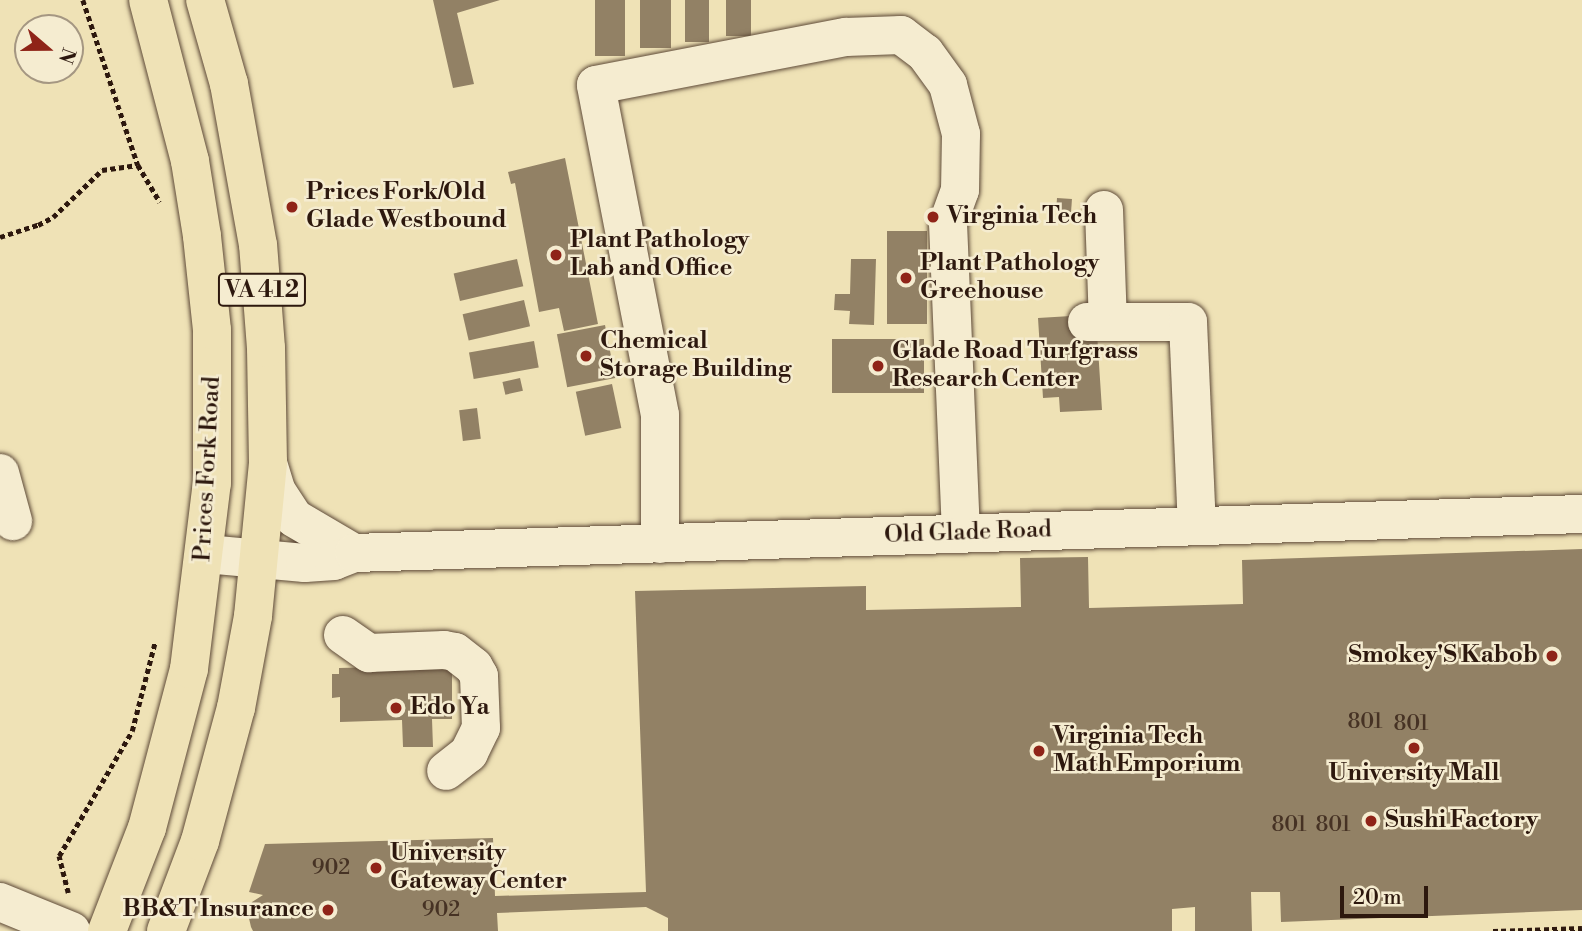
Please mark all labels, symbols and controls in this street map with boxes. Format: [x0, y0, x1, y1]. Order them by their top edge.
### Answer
north arrow [14, 14, 84, 84]
text: N [53, 44, 81, 67]
place label: Prices Fork/Old Glade Westbound [306, 179, 507, 235]
marker: Prices Fork/Old Glade Westbound [284, 199, 300, 215]
place label: Virginia Tech [947, 203, 1097, 231]
marker: Virginia Tech [925, 209, 941, 225]
place label: Plant Pathology Lab and Office [570, 227, 749, 283]
marker: Plant Pathology Lab and Office [548, 247, 564, 263]
place label: Plant Pathology Greehouse [920, 250, 1099, 306]
road number: VA 412 [216, 270, 308, 310]
marker: Plant Pathology Greehouse [898, 270, 914, 286]
place label: Chemical Storage Building [600, 328, 791, 384]
place label: Glade Road Turfgrass Research Center [892, 338, 1138, 394]
marker: Chemical Storage Building [578, 348, 594, 364]
marker: Glade Road Turfgrass Research Center [870, 358, 886, 374]
street label: Prices Fork Road [189, 376, 227, 562]
street label: Old Glade Road [884, 516, 1052, 550]
place label: Smokey'S Kabob [1348, 642, 1538, 670]
marker: Smokey'S Kabob [1544, 648, 1560, 664]
place label: Edo Ya [410, 694, 489, 722]
marker: Edo Ya [388, 700, 404, 716]
house number: 801 [1347, 709, 1383, 735]
house number: 801 [1393, 711, 1429, 737]
place label: Virginia Tech Math Emporium [1053, 723, 1240, 779]
marker: University Mall [1406, 740, 1422, 756]
marker: Virginia Tech Math Emporium [1031, 743, 1047, 759]
place label: University Mall [1329, 760, 1499, 788]
place label: Sushi Factory [1385, 807, 1538, 835]
house number: 801 [1271, 812, 1307, 838]
house number: 801 [1315, 812, 1351, 838]
marker: Sushi Factory [1363, 813, 1379, 829]
place label: University Gateway Center [390, 840, 567, 896]
house number: 902 [312, 855, 350, 881]
marker: University Gateway Center [368, 860, 384, 876]
scale bar [1344, 872, 1432, 916]
text: 20 m [1353, 885, 1402, 911]
place label: BB&T Insurance [123, 896, 314, 924]
house number: 902 [422, 897, 460, 923]
marker: BB&T Insurance [320, 902, 336, 918]

